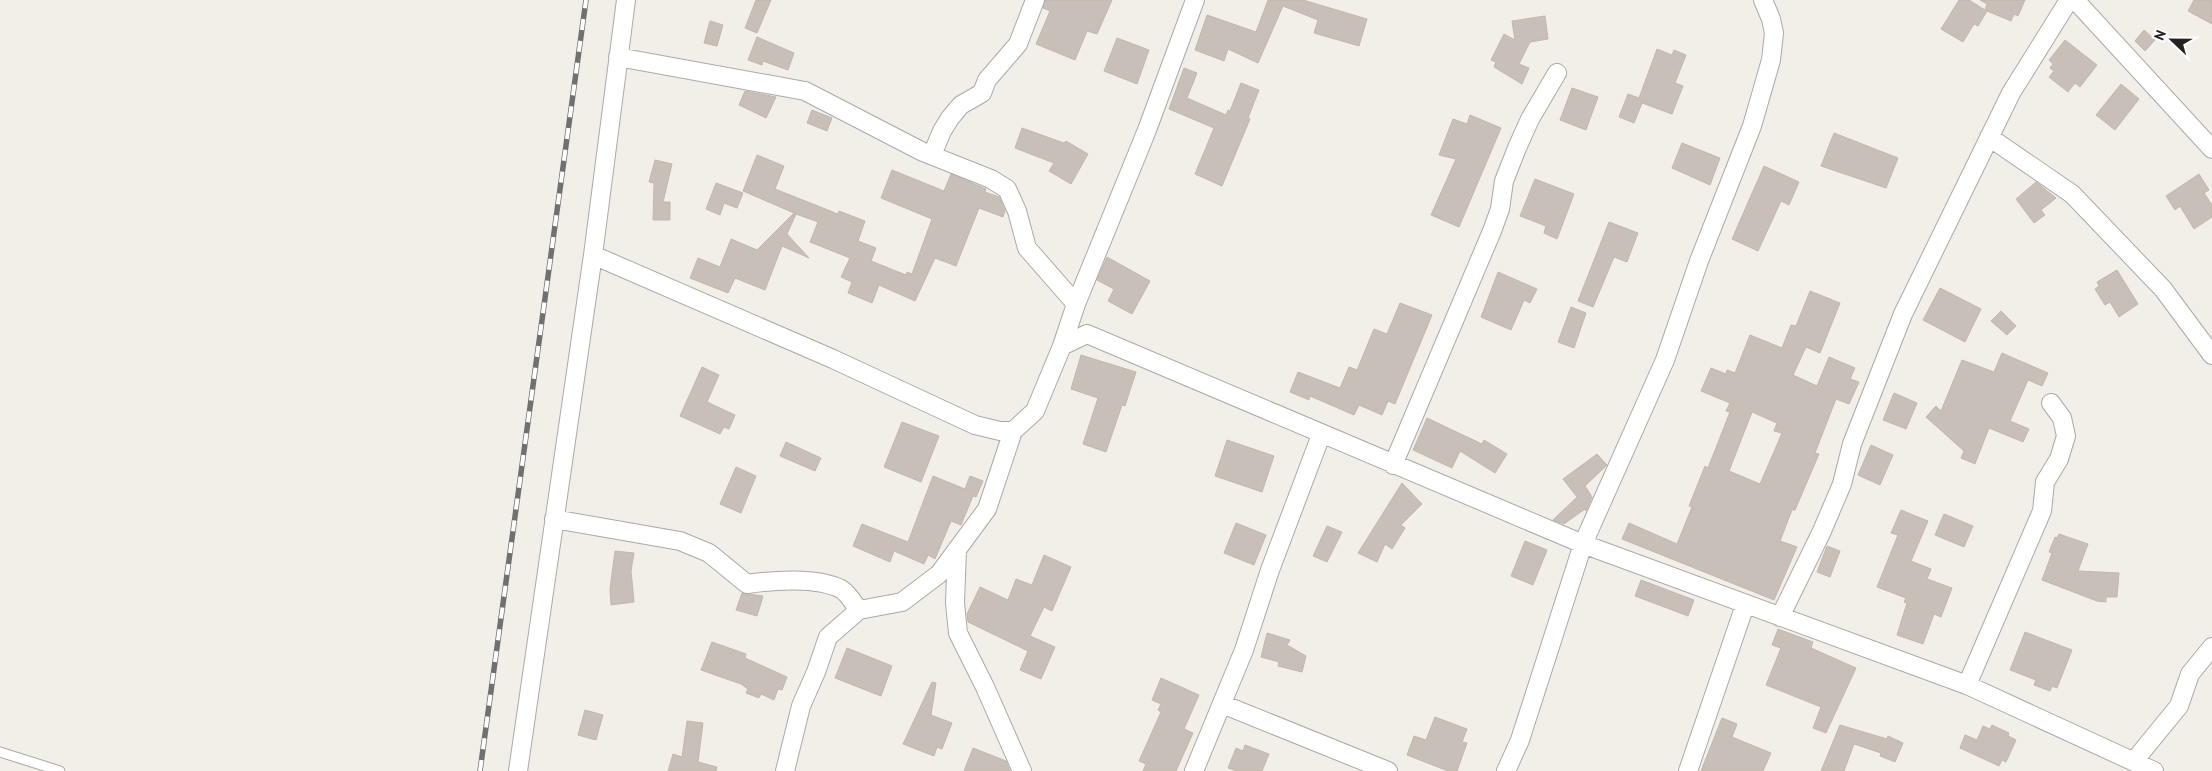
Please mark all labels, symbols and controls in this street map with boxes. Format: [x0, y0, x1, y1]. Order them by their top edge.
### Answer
north arrow [2147, 15, 2197, 65]
text: N [2150, 27, 2170, 43]

